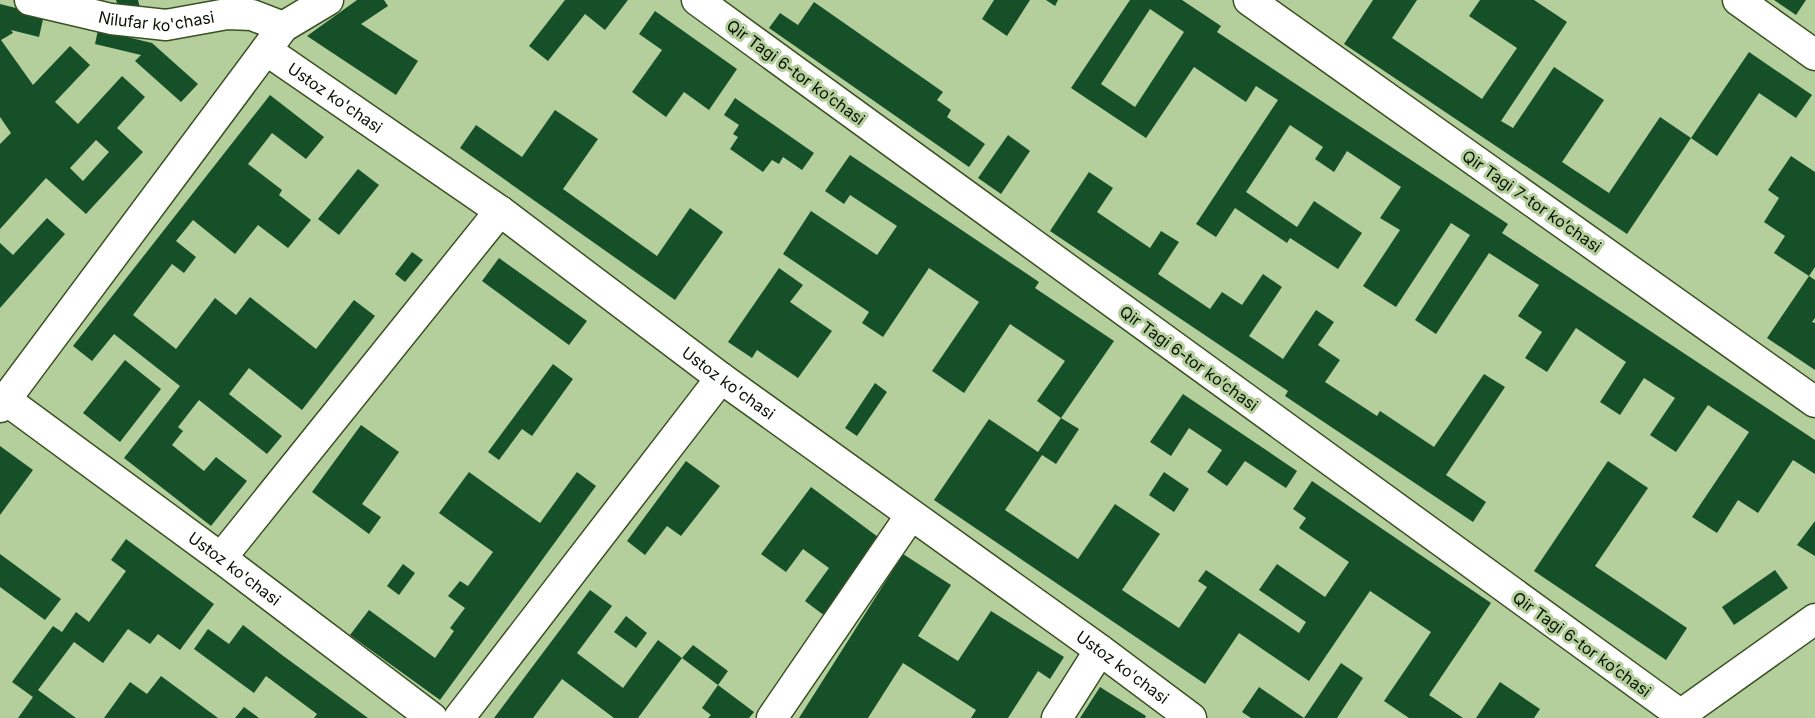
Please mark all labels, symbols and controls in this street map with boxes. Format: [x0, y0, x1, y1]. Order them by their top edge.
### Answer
street label: Nilufar ko'chasi [96, 6, 216, 35]
street label: Qir Tagi 6-tor koʼchasi [723, 15, 869, 129]
street label: Ustoz ko'chasi [284, 58, 386, 137]
street label: Qir Tagi 7-tor koʼchasi [1459, 145, 1605, 257]
street label: Qir Tagi 6-tor koʼchasi [1116, 301, 1262, 415]
street label: Ustoz ko'chasi [678, 342, 779, 424]
street label: Ustoz ko'chasi [184, 527, 285, 610]
street label: Qir Tagi 6-tor koʼchasi [1509, 587, 1655, 701]
street label: Ustoz ko'chasi [1072, 626, 1173, 708]

